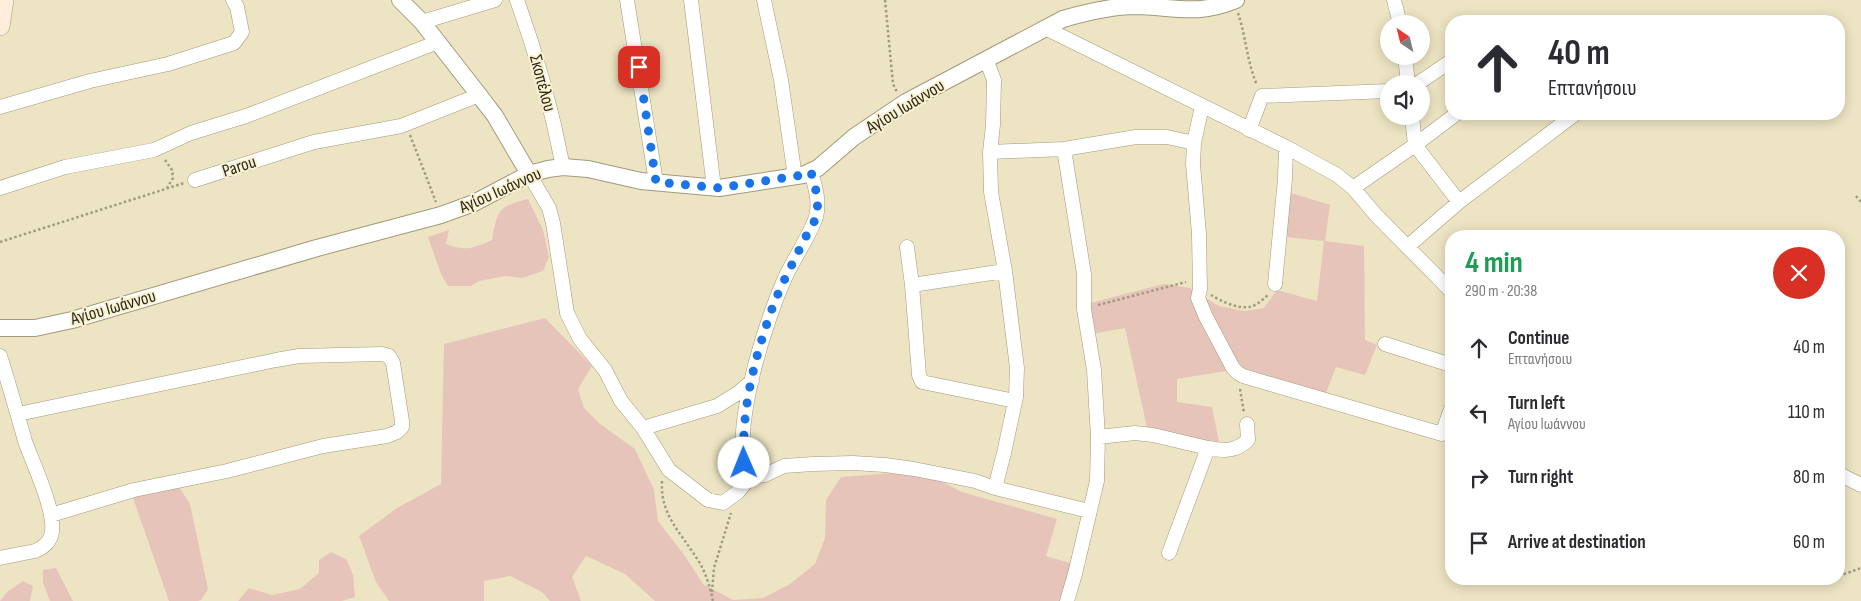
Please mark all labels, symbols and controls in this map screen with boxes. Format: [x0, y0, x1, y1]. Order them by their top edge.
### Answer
north arrow [1380, 15, 1430, 65]
map controls [1380, 15, 1430, 125]
text: 40 m [1548, 32, 1610, 75]
icon: ahead [1465, 35, 1530, 100]
pin [618, 46, 660, 88]
street label: Σκοπέλου [525, 52, 560, 114]
icon: arrive [625, 53, 653, 81]
street label: Αγίου Ιωάννου [861, 75, 948, 138]
button: sound [1380, 75, 1430, 125]
text: Επτανήσοιυ [1548, 75, 1636, 102]
street label: Parou [220, 151, 259, 182]
street label: Αγίου Ιωάννου [455, 163, 544, 218]
text: 4 min [1465, 245, 1523, 281]
button: close [1773, 247, 1825, 299]
text: 290 m · 20:38 [1465, 282, 1537, 301]
street label: Αγίου Ιωάννου [67, 285, 158, 330]
text: Continue [1508, 327, 1569, 350]
icon: ahead [1465, 334, 1493, 362]
text: 40 m [1793, 336, 1825, 359]
text: Επτανήσοιυ [1508, 350, 1572, 369]
text: Turn left [1508, 392, 1565, 415]
icon: left [1465, 399, 1493, 427]
text: 110 m [1788, 401, 1825, 424]
text: Αγίου Ιωάννου [1508, 415, 1586, 434]
position arrow [717, 436, 769, 488]
icon: right [1465, 464, 1493, 492]
text: Turn right [1508, 466, 1573, 489]
text: 80 m [1793, 466, 1825, 489]
icon: arrive [1465, 529, 1493, 557]
text: Arrive at destination [1508, 531, 1646, 554]
text: 60 m [1793, 531, 1825, 554]

